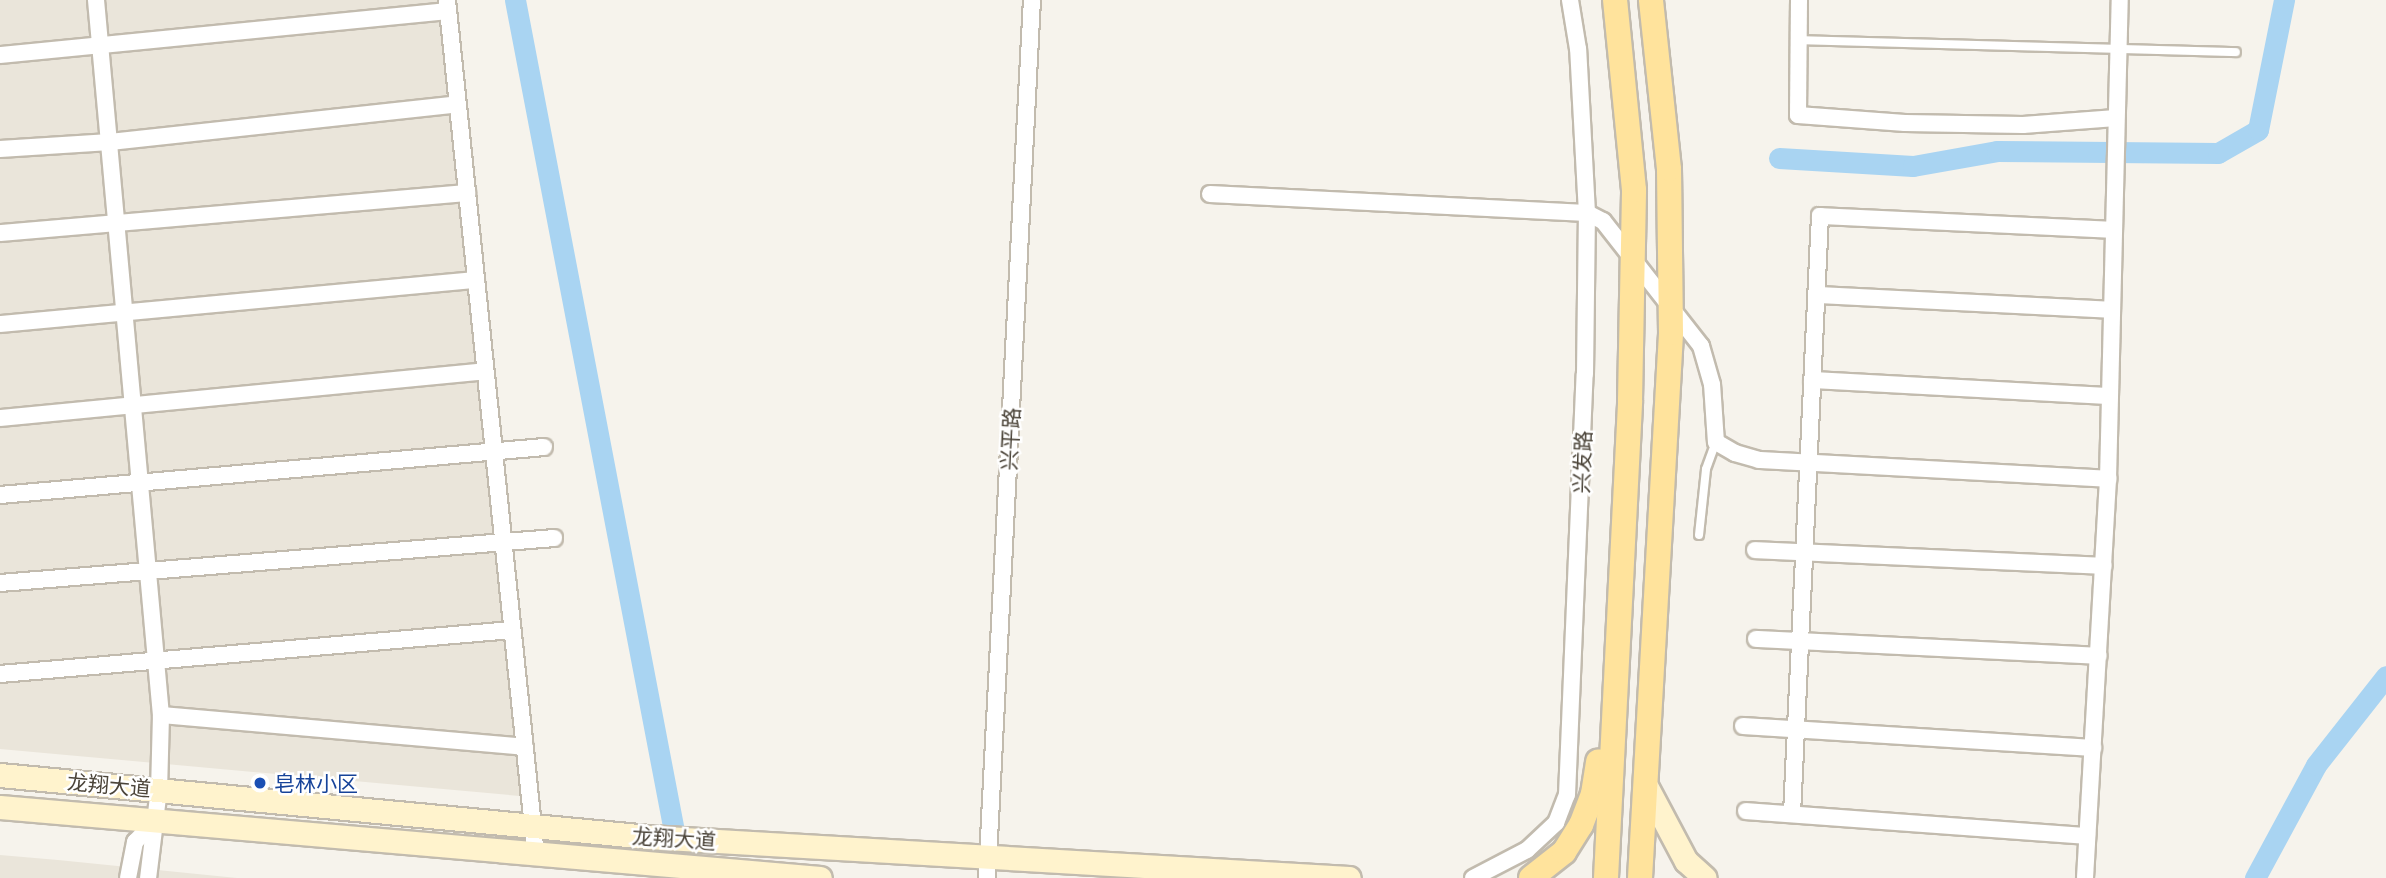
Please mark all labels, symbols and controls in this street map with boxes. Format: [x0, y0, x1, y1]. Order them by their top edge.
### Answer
street label: 兴平路 [996, 407, 1024, 471]
street label: 兴发路 [1568, 430, 1596, 494]
street label: 龙翔大道 [66, 769, 152, 801]
place label: 皂林小区 [274, 770, 358, 796]
marker: 皂林小区 [252, 775, 268, 791]
street label: 龙翔大道 [631, 823, 717, 853]

